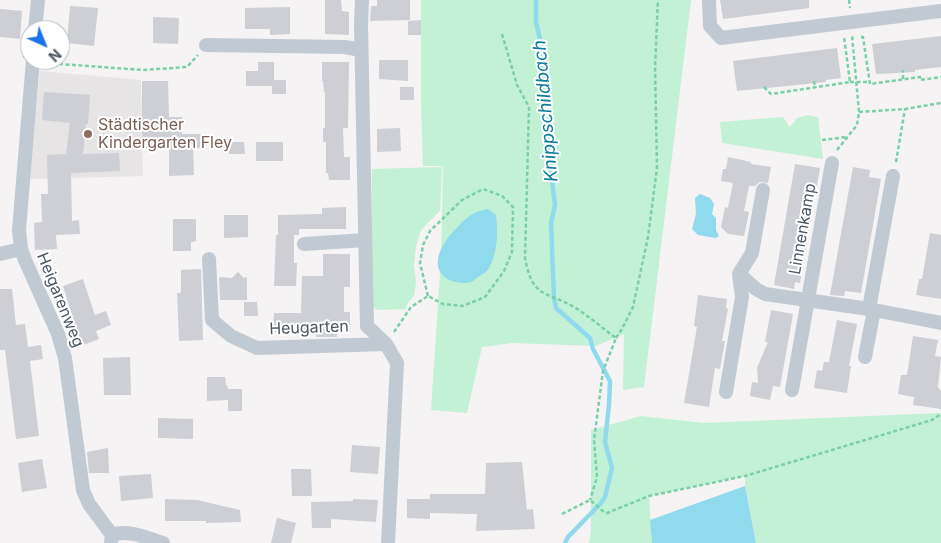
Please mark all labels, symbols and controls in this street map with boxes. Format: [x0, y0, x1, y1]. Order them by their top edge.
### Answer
north arrow [20, 20, 70, 70]
water label: Knippschildbach [529, 39, 563, 183]
text: N [45, 46, 65, 65]
place label: Städtischer Kindergarten Fley [98, 115, 232, 153]
marker: Städtischer Kindergarten Fley [82, 128, 94, 140]
street label: Linnenkamp [786, 182, 820, 276]
street label: Heigarenweg [32, 250, 88, 350]
street label: Heugarten [269, 317, 349, 339]

